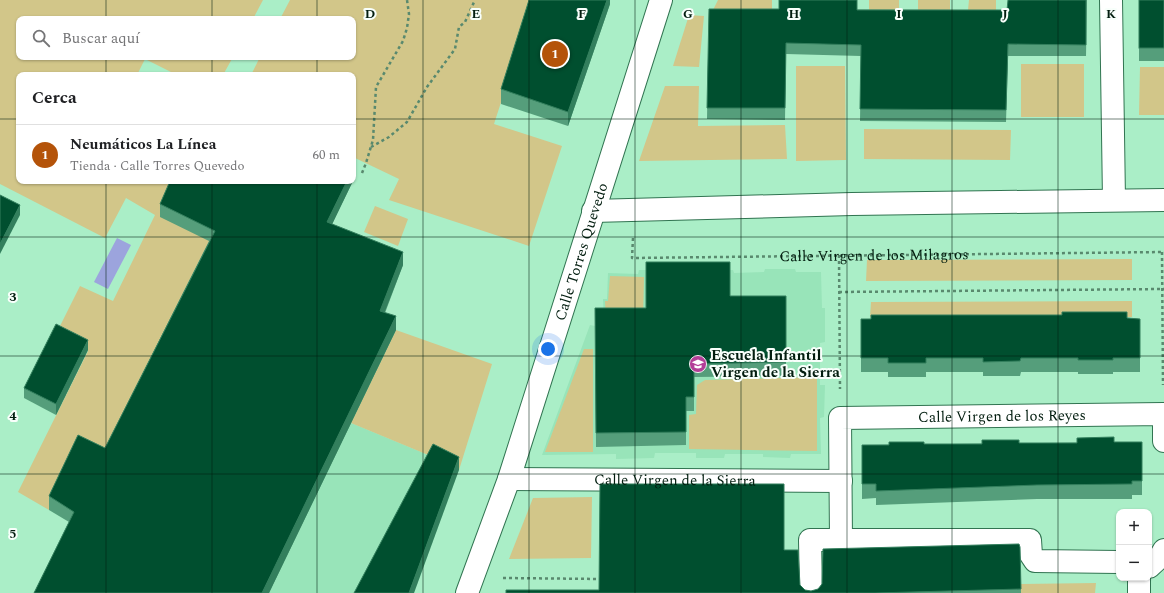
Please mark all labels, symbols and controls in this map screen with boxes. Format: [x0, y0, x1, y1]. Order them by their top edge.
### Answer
text: D [365, 4, 375, 24]
text: E [472, 4, 481, 24]
text: F [578, 4, 586, 24]
text: G [683, 4, 693, 24]
text: H [789, 4, 800, 24]
text: I [896, 4, 902, 24]
text: J [1002, 4, 1008, 24]
text: K [1106, 4, 1116, 24]
search box [16, 16, 356, 60]
icon: search [30, 27, 52, 49]
text: Buscar aquí [62, 27, 140, 50]
pin: 1 [542, 39, 568, 69]
text: Cerca [32, 85, 77, 111]
text: Neumáticos La Línea [70, 133, 217, 156]
text: 1 [41, 145, 49, 165]
text: 60 m [313, 145, 340, 165]
text: Tienda · Calle Torres Quevedo [70, 156, 245, 176]
street label: Calle Torres Quevedo [549, 180, 614, 324]
street label: Calle Virgen de los Milagros [779, 243, 969, 268]
text: 3 [9, 287, 17, 307]
your location [538, 339, 558, 359]
place label: Escuela Infantil Virgen de la Sierra [711, 344, 840, 384]
school or university icon: Escuela Infantil Virgen de la Sierra [688, 354, 708, 374]
street label: Calle Virgen de los Reyes [918, 404, 1086, 429]
text: 4 [9, 406, 17, 426]
street label: Calle Virgen de la Sierra [594, 469, 757, 492]
map controls [1116, 509, 1152, 581]
button: + [1116, 509, 1152, 545]
text: 5 [9, 524, 17, 544]
button: − [1116, 545, 1152, 581]

